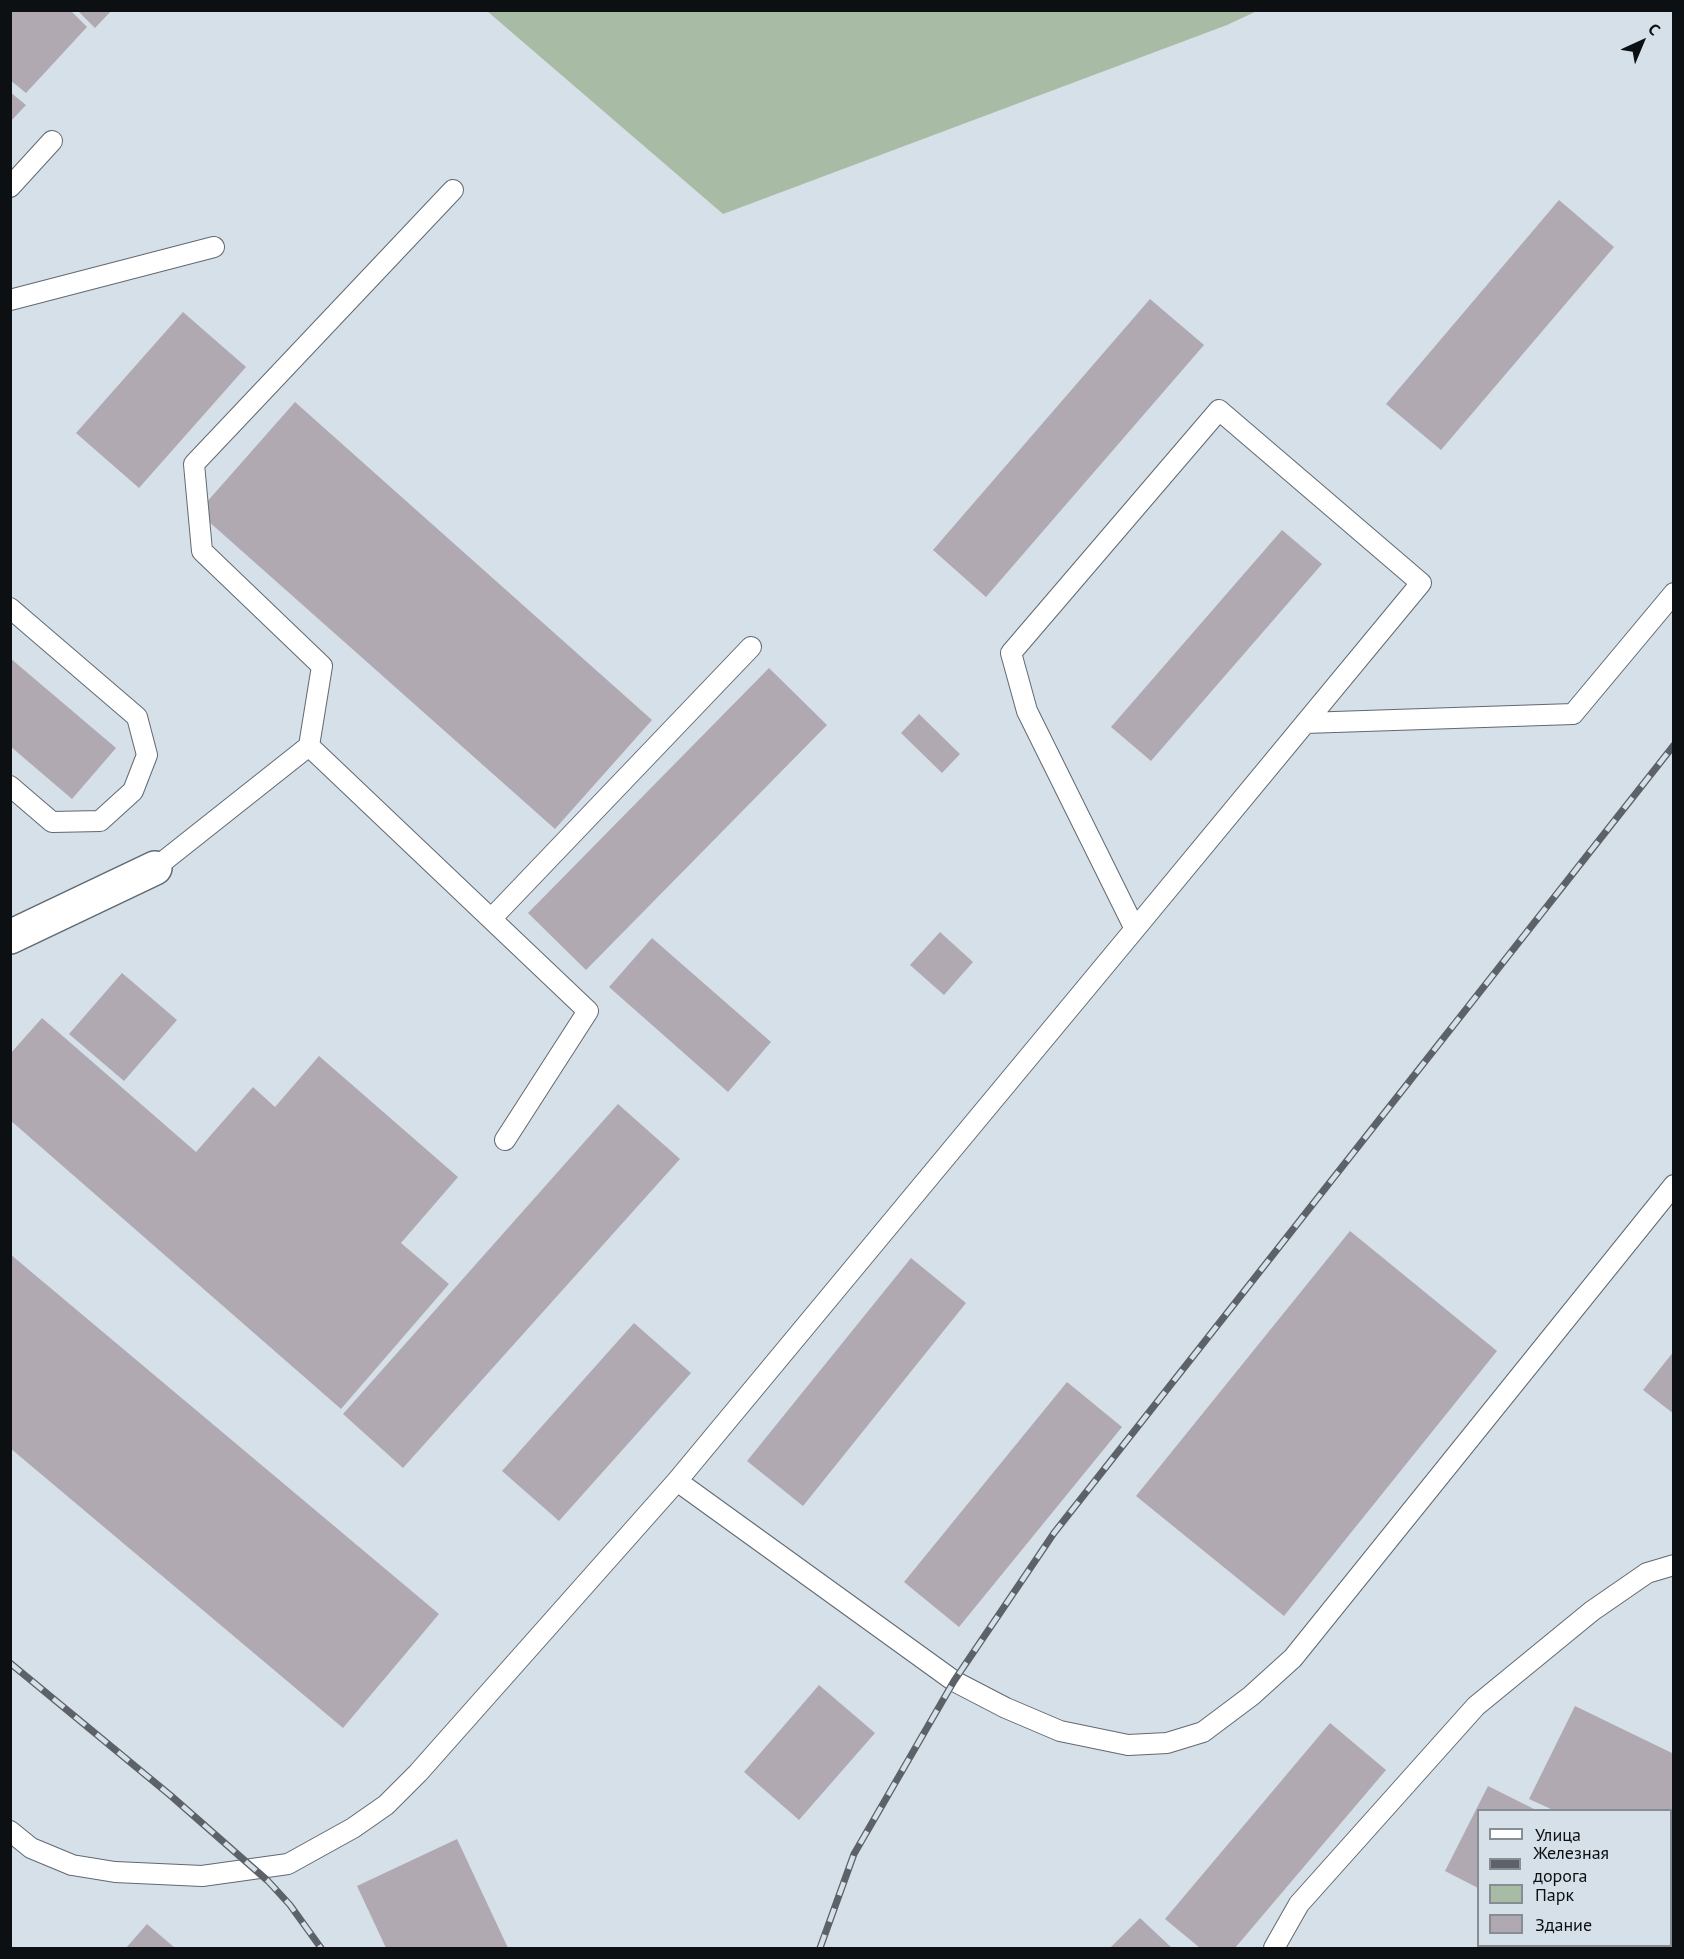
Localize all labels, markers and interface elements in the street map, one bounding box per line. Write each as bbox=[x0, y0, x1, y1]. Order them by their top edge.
north arrow bbox=[1612, 12, 1672, 72]
text: С bbox=[1644, 19, 1665, 39]
legend bbox=[1477, 1809, 1672, 1947]
text: Улица bbox=[1535, 1823, 1581, 1846]
text: Железная дорога bbox=[1533, 1841, 1609, 1887]
text: Парк bbox=[1535, 1883, 1574, 1906]
text: Здание bbox=[1535, 1913, 1592, 1936]

